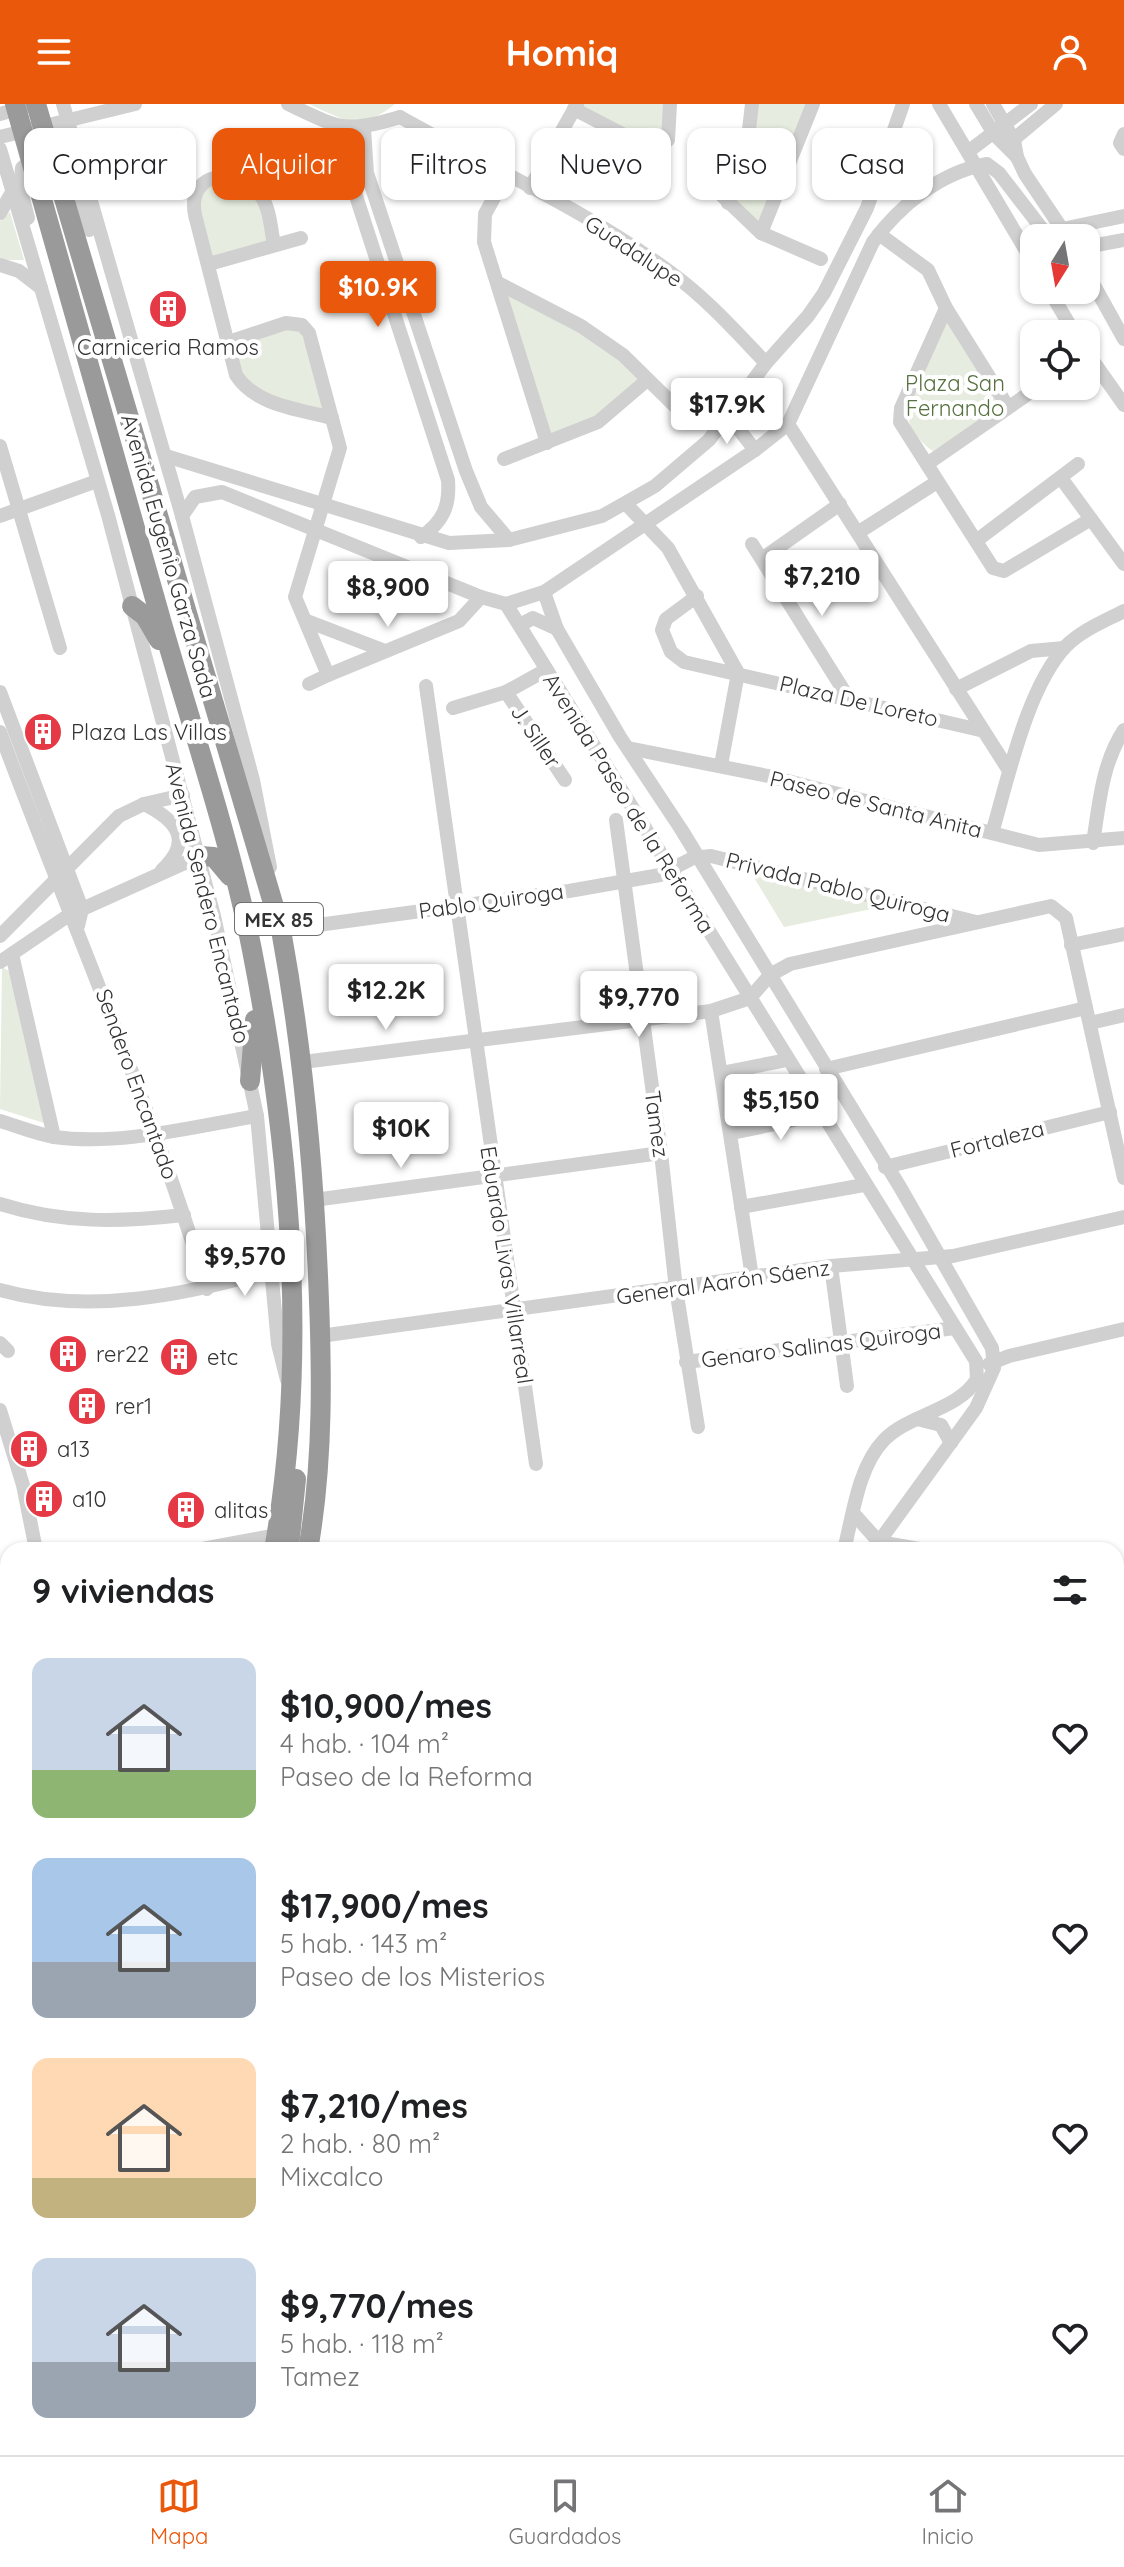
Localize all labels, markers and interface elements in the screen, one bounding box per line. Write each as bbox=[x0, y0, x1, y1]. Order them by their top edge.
icon: menu bbox=[32, 30, 76, 74]
text: Homiq bbox=[506, 30, 618, 75]
icon: person bbox=[1048, 30, 1092, 74]
chip: Comprar bbox=[24, 128, 196, 200]
chip: Alquilar bbox=[212, 128, 365, 200]
chip: Filtros bbox=[381, 128, 515, 200]
chip: Nuevo bbox=[531, 128, 671, 200]
chip: Piso bbox=[687, 128, 796, 200]
chip: Casa bbox=[812, 128, 933, 200]
street label: Guadalupe bbox=[580, 209, 688, 293]
north arrow bbox=[1020, 224, 1100, 304]
map controls bbox=[1020, 224, 1100, 400]
pin: $10.9K bbox=[313, 261, 443, 329]
text: $10.9K bbox=[338, 270, 418, 303]
building icon: Carniceria Ramos bbox=[147, 288, 189, 330]
button: locate bbox=[1020, 320, 1100, 400]
place label: Carniceria Ramos bbox=[77, 333, 259, 361]
park label: Plaza San Fernando bbox=[905, 369, 1005, 422]
pin: $17.9K bbox=[662, 378, 792, 446]
text: $17.9K bbox=[689, 387, 765, 420]
street label: Avenida Eugenio Garza Sada bbox=[115, 411, 223, 701]
pin: $7,210 bbox=[757, 550, 887, 618]
text: $7,210 bbox=[783, 559, 861, 592]
pin: $8,900 bbox=[323, 561, 453, 629]
text: $8,900 bbox=[346, 570, 430, 603]
street label: Avenida Paseo de la Reforma bbox=[537, 668, 721, 938]
street label: Plaza De Loreto bbox=[777, 669, 941, 733]
street label: J. Siller bbox=[505, 699, 568, 773]
building icon: Plaza Las Villas bbox=[22, 711, 64, 753]
place label: Plaza Las Villas bbox=[71, 718, 227, 746]
street label: Avenida Sendero Encantado bbox=[160, 760, 256, 1046]
street label: Paseo de Santa Anita bbox=[767, 764, 985, 844]
street label: Privada Pablo Quiroga bbox=[723, 846, 953, 928]
street label: Pablo Quiroga bbox=[417, 877, 565, 925]
road number: MEX 85 bbox=[235, 903, 323, 935]
pin: $12.2K bbox=[321, 964, 451, 1032]
pin: $9,770 bbox=[574, 971, 704, 1039]
text: $12.2K bbox=[347, 973, 425, 1006]
text: $9,770 bbox=[598, 980, 680, 1013]
street label: Sendero Encantado bbox=[90, 985, 184, 1183]
pin: $5,150 bbox=[716, 1074, 846, 1142]
text: $5,150 bbox=[743, 1083, 819, 1116]
street label: Tamez bbox=[638, 1089, 676, 1159]
pin: $10K bbox=[354, 1102, 448, 1170]
text: $10K bbox=[372, 1111, 430, 1144]
street label: Fortaleza bbox=[947, 1114, 1047, 1164]
street label: Eduardo Livas Villarreal bbox=[474, 1144, 540, 1386]
pin: $9,570 bbox=[180, 1230, 310, 1298]
text: $9,570 bbox=[204, 1239, 286, 1272]
street label: General Aarón Sáenz bbox=[614, 1253, 832, 1311]
street label: Genaro Salinas Quiroga bbox=[699, 1316, 943, 1374]
building icon: rer22 bbox=[47, 1333, 89, 1375]
building icon: etc bbox=[158, 1336, 200, 1378]
place label: rer22 bbox=[96, 1340, 149, 1368]
place label: etc bbox=[207, 1343, 238, 1371]
building icon: rer1 bbox=[66, 1385, 108, 1427]
place label: rer1 bbox=[115, 1392, 152, 1420]
building icon: a13 bbox=[8, 1428, 50, 1470]
place label: a13 bbox=[57, 1435, 90, 1463]
building icon: a10 bbox=[23, 1478, 65, 1520]
place label: a10 bbox=[72, 1485, 107, 1513]
building icon: alitas bbox=[165, 1489, 207, 1531]
place label: alitas bbox=[214, 1496, 268, 1524]
icon: filters bbox=[1048, 1568, 1092, 1612]
text: 9 viviendas bbox=[32, 1569, 215, 1612]
text: $10,900/mes bbox=[280, 1684, 492, 1727]
icon: home bbox=[96, 1690, 192, 1786]
icon: heart bbox=[1048, 1716, 1092, 1760]
text: 4 hab. · 104 m² bbox=[280, 1727, 449, 1760]
text: Paseo de la Reforma bbox=[280, 1760, 533, 1793]
text: $17,900/mes bbox=[280, 1884, 489, 1927]
icon: home bbox=[96, 1890, 192, 1986]
icon: heart bbox=[1048, 1916, 1092, 1960]
text: 5 hab. · 143 m² bbox=[280, 1927, 447, 1960]
text: Paseo de los Misterios bbox=[280, 1960, 545, 1993]
text: $7,210/mes bbox=[280, 2084, 468, 2127]
icon: home bbox=[96, 2090, 192, 2186]
icon: heart bbox=[1048, 2116, 1092, 2160]
text: 2 hab. · 80 m² bbox=[280, 2127, 440, 2160]
text: Mixcalco bbox=[280, 2160, 383, 2193]
text: $9,770/mes bbox=[280, 2284, 474, 2327]
icon: home bbox=[96, 2290, 192, 2386]
icon: heart bbox=[1048, 2316, 1092, 2360]
text: 5 hab. · 118 m² bbox=[280, 2327, 444, 2360]
text: Tamez bbox=[280, 2360, 360, 2393]
tab: Mapa bbox=[150, 2474, 208, 2550]
tab: Guardados bbox=[509, 2474, 621, 2550]
tab: Inicio bbox=[922, 2474, 974, 2550]

